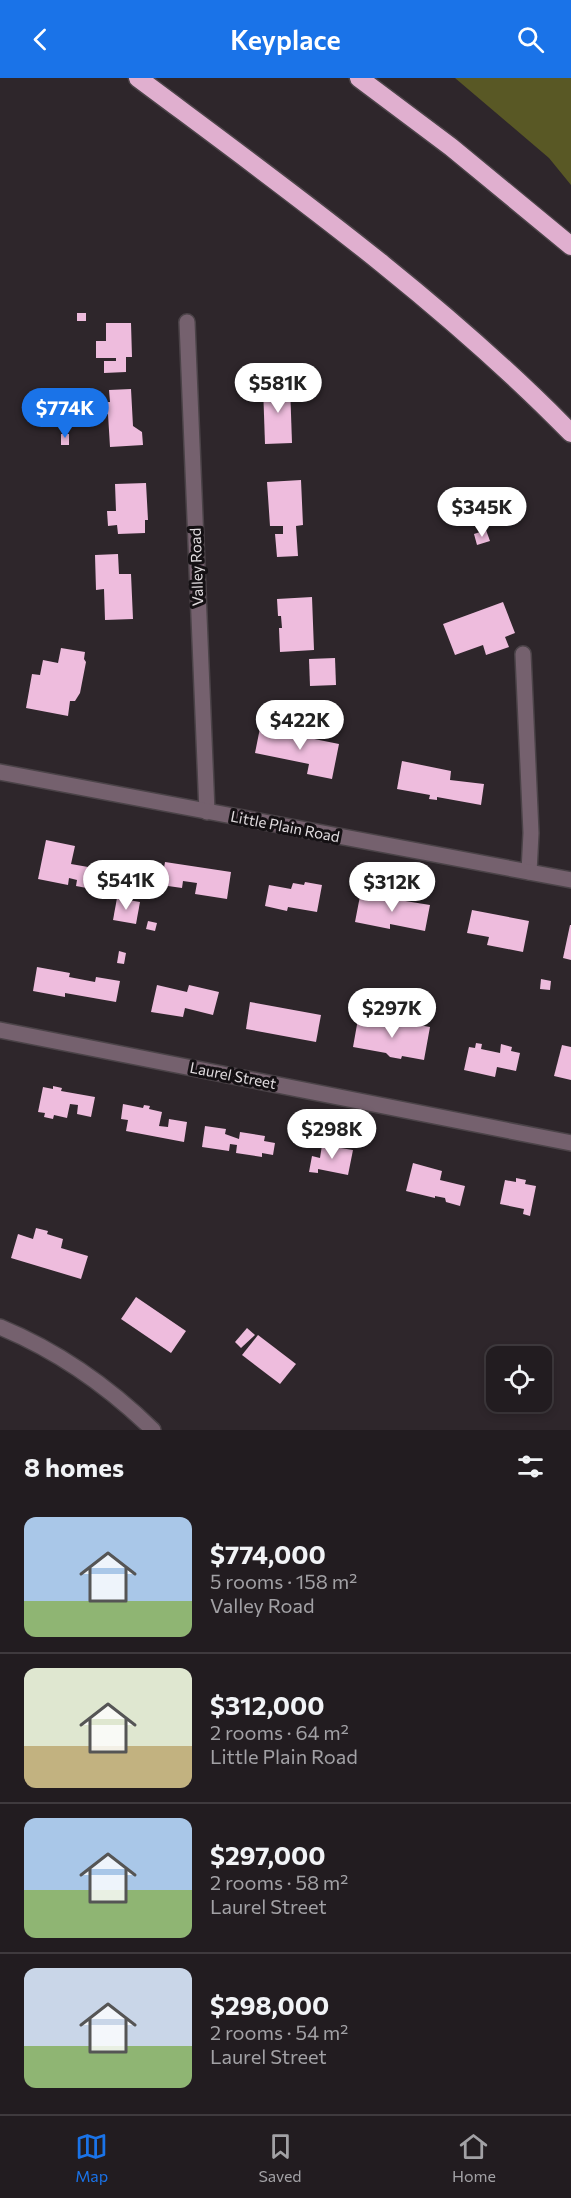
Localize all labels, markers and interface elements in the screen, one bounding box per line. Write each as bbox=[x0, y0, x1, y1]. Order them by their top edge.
icon: back bbox=[24, 23, 57, 56]
text: Keyplace bbox=[230, 23, 341, 56]
icon: search bbox=[514, 23, 547, 56]
pin: $581K bbox=[236, 363, 320, 414]
text: $581K bbox=[249, 370, 307, 394]
pin: $774K bbox=[23, 388, 107, 439]
text: $774K bbox=[36, 395, 94, 419]
pin: $345K bbox=[440, 487, 524, 538]
text: $345K bbox=[451, 494, 513, 518]
street label: Valley Road bbox=[186, 528, 206, 607]
pin: $422K bbox=[258, 700, 342, 751]
text: $422K bbox=[270, 707, 330, 731]
street label: Little Plain Road bbox=[229, 807, 341, 845]
pin: $541K bbox=[84, 860, 168, 911]
pin: $312K bbox=[350, 862, 434, 913]
text: $541K bbox=[97, 867, 155, 891]
text: $312K bbox=[363, 869, 421, 893]
pin: $297K bbox=[350, 988, 434, 1039]
text: $297K bbox=[362, 995, 422, 1019]
street label: Laurel Street bbox=[189, 1058, 278, 1092]
pin: $298K bbox=[290, 1109, 374, 1160]
text: $298K bbox=[301, 1116, 363, 1140]
map controls bbox=[486, 1346, 552, 1412]
button: locate bbox=[486, 1346, 552, 1412]
icon: filters bbox=[514, 1450, 547, 1483]
text: 8 homes bbox=[24, 1451, 124, 1482]
text: $774,000 bbox=[210, 1538, 326, 1569]
icon: home bbox=[72, 1541, 144, 1613]
text: 5 rooms · 158 m² bbox=[210, 1569, 357, 1593]
text: Valley Road bbox=[210, 1593, 314, 1617]
text: $312,000 bbox=[210, 1689, 325, 1720]
icon: home bbox=[72, 1692, 144, 1764]
text: 2 rooms · 64 m² bbox=[210, 1720, 349, 1744]
text: Little Plain Road bbox=[210, 1744, 358, 1768]
text: $297,000 bbox=[210, 1839, 326, 1870]
icon: home bbox=[72, 1842, 144, 1914]
text: 2 rooms · 58 m² bbox=[210, 1870, 348, 1894]
text: Laurel Street bbox=[210, 1894, 327, 1918]
text: $298,000 bbox=[210, 1989, 329, 2020]
icon: home bbox=[72, 1992, 144, 2064]
text: 2 rooms · 54 m² bbox=[210, 2020, 348, 2044]
text: Laurel Street bbox=[210, 2044, 327, 2068]
tab: Map bbox=[75, 2130, 108, 2185]
tab: Saved bbox=[258, 2130, 302, 2185]
tab: Home bbox=[452, 2130, 496, 2185]

